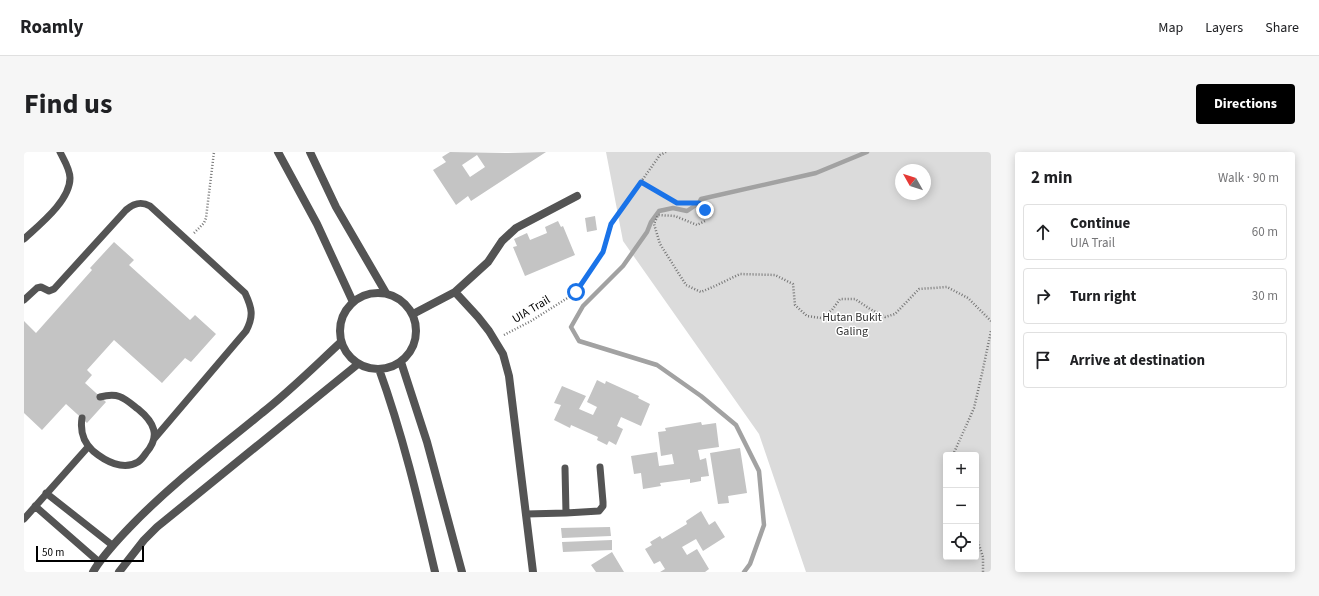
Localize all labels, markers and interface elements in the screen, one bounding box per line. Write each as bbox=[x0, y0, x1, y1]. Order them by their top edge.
text: Roamly bbox=[20, 14, 83, 41]
text: Map bbox=[1158, 18, 1183, 38]
text: Layers bbox=[1205, 18, 1243, 38]
text: Share bbox=[1265, 18, 1299, 38]
text: Find us bbox=[24, 84, 112, 124]
button: Directions bbox=[1196, 84, 1295, 124]
north arrow bbox=[895, 164, 931, 200]
text: 2 min bbox=[1031, 166, 1072, 190]
text: Walk · 90 m bbox=[1218, 169, 1279, 187]
route end bbox=[696, 201, 714, 219]
text: Continue bbox=[1070, 213, 1130, 234]
icon: ahead bbox=[1032, 221, 1054, 243]
text: 60 m bbox=[1252, 223, 1278, 241]
text: UIA Trail bbox=[1070, 234, 1115, 252]
route start bbox=[567, 283, 585, 301]
icon: right bbox=[1032, 285, 1054, 307]
text: Turn right bbox=[1070, 286, 1136, 307]
text: 30 m bbox=[1252, 287, 1278, 305]
street label: UIA Trail bbox=[509, 291, 553, 327]
park label: Hutan Bukit Galing bbox=[822, 309, 882, 340]
icon: arrive bbox=[1032, 349, 1054, 371]
text: Arrive at destination bbox=[1070, 350, 1205, 371]
map controls bbox=[943, 452, 979, 560]
button: + bbox=[943, 452, 979, 488]
button: − bbox=[943, 488, 979, 524]
button: locate bbox=[943, 524, 979, 560]
scale bar bbox=[36, 544, 144, 563]
text: 50 m bbox=[42, 545, 64, 560]

